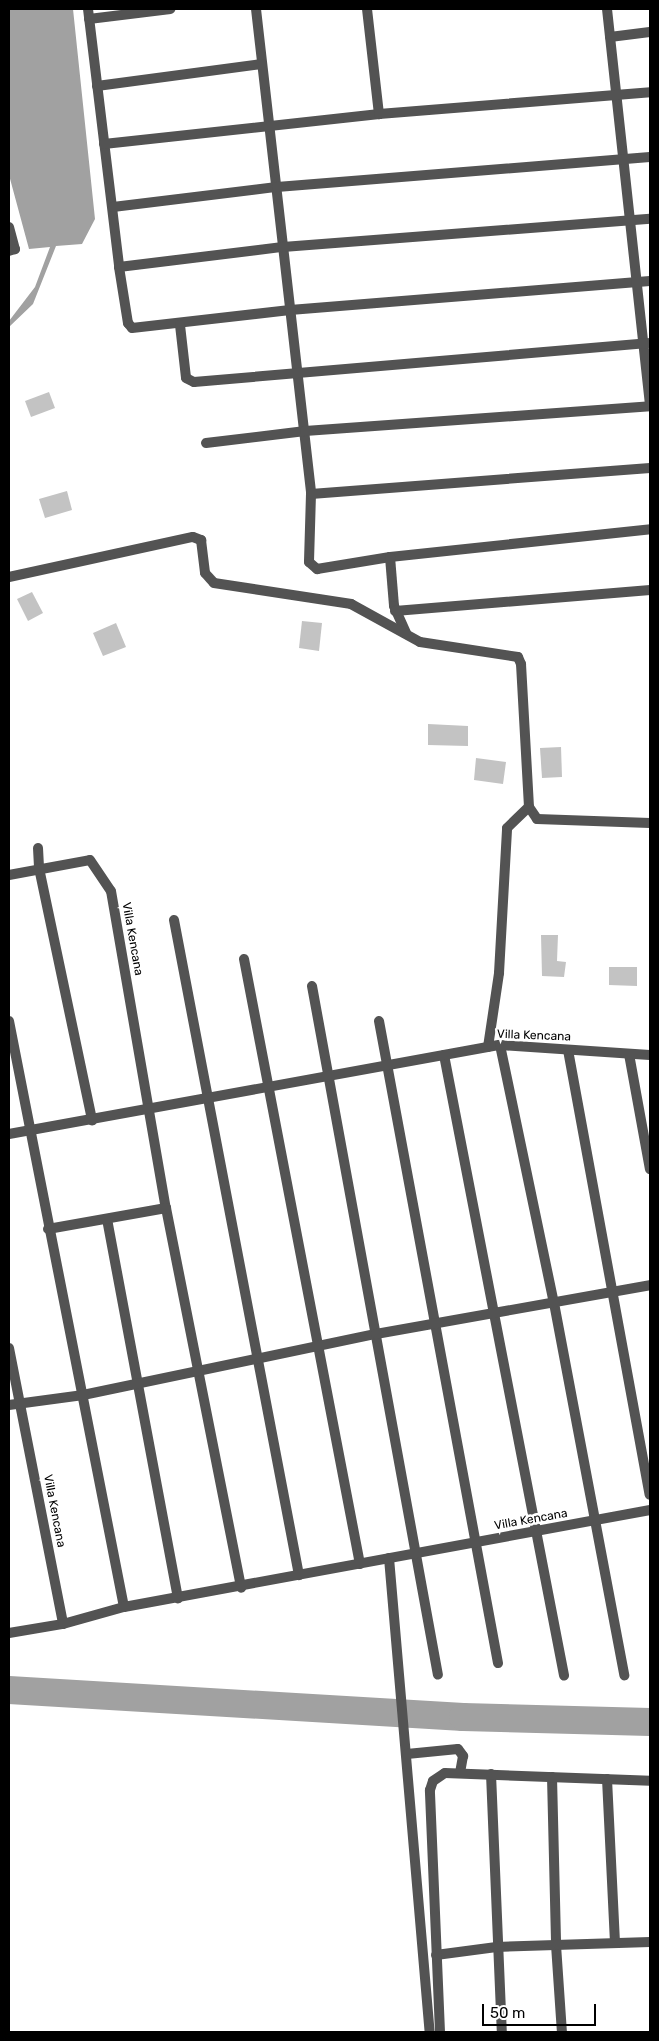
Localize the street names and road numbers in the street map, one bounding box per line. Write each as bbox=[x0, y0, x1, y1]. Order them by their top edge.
street label: Villa Kencana bbox=[118, 901, 146, 977]
street label: Villa Kencana bbox=[497, 1028, 571, 1044]
street label: Villa Kencana bbox=[40, 1473, 68, 1549]
street label: Villa Kencana bbox=[493, 1506, 569, 1534]

